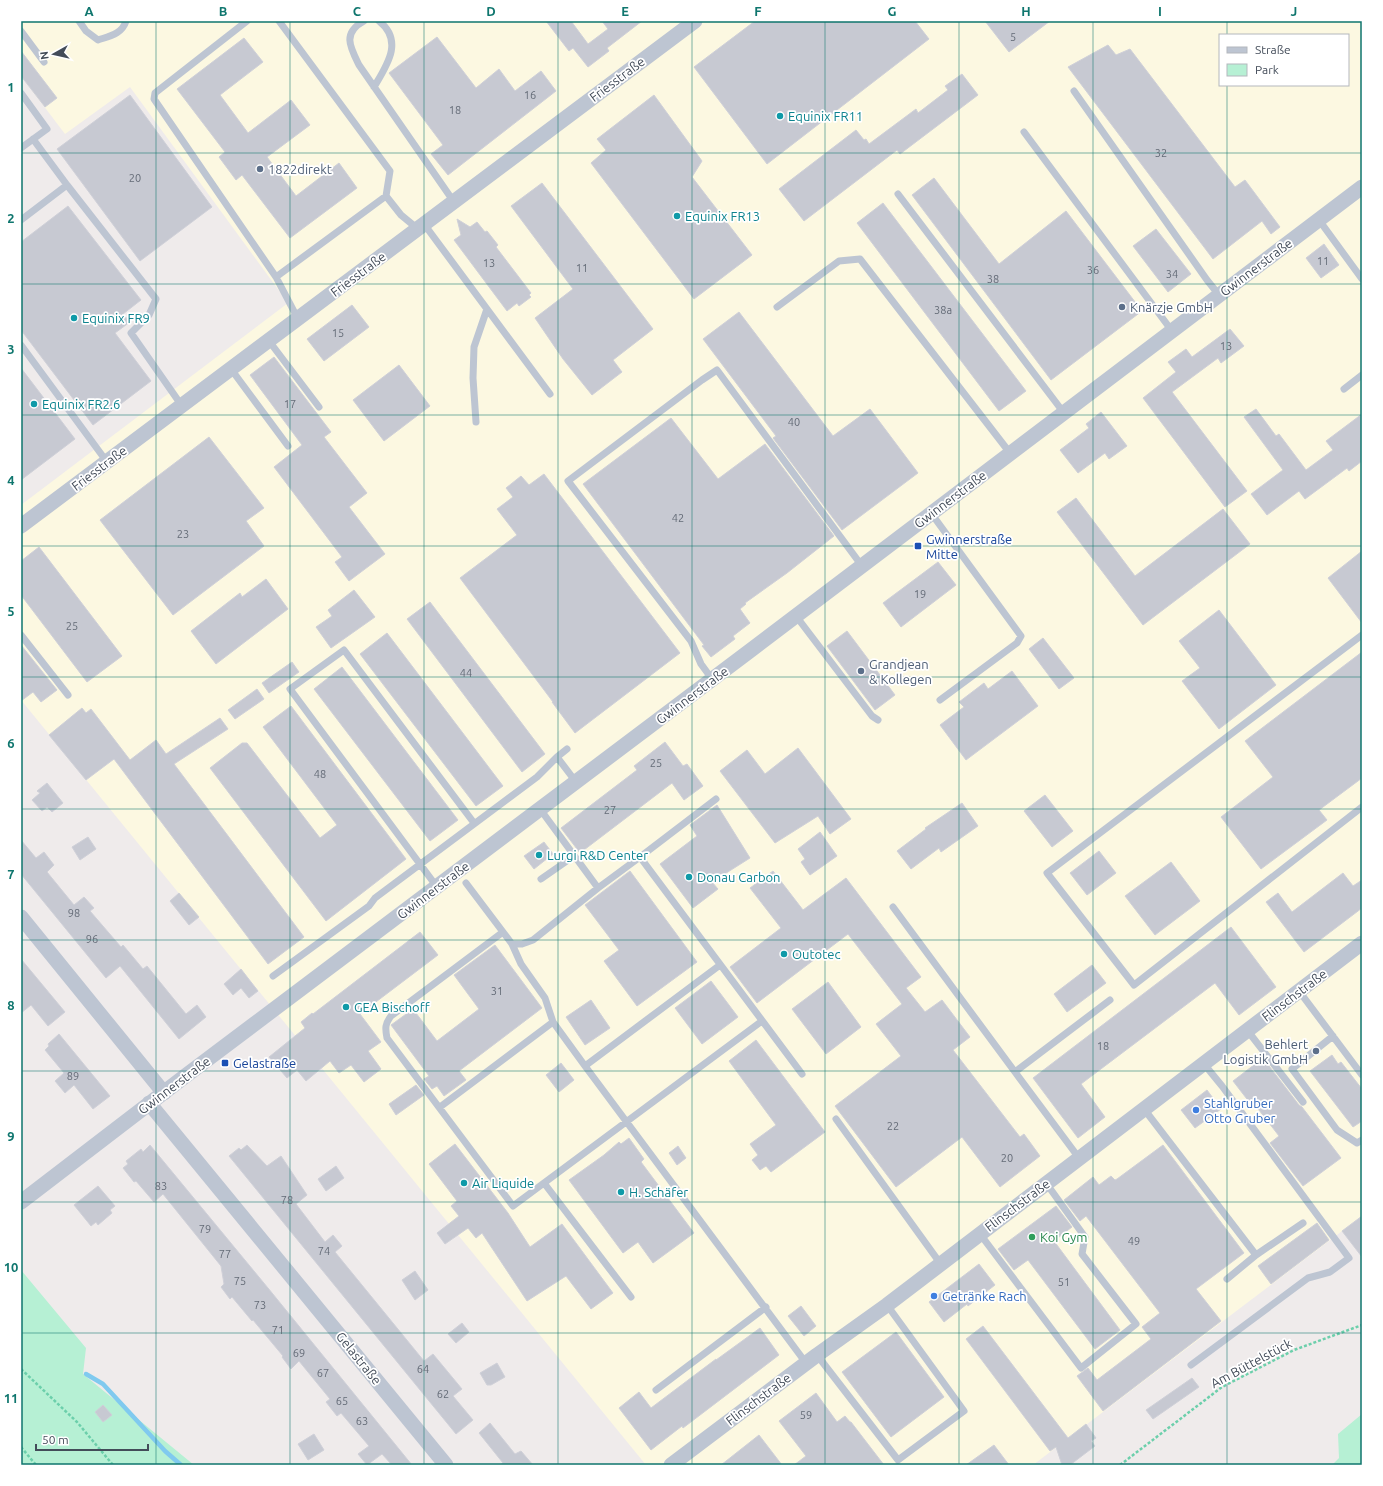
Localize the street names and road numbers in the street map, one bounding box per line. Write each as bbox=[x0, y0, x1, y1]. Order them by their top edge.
street label: Friesstraße bbox=[587, 54, 647, 104]
street label: Gwinnerstraße bbox=[1217, 235, 1295, 299]
street label: Friesstraße bbox=[328, 249, 388, 299]
street label: Friesstraße bbox=[69, 443, 129, 493]
street label: Gwinnerstraße bbox=[911, 467, 989, 531]
street label: Gwinnerstraße bbox=[653, 663, 731, 727]
street label: Gwinnerstraße bbox=[394, 858, 472, 922]
street label: Flinschstraße bbox=[1259, 966, 1329, 1024]
street label: Gwinnerstraße bbox=[135, 1053, 213, 1117]
street label: Flinschstraße bbox=[982, 1176, 1052, 1234]
street label: Gelastraße bbox=[334, 1329, 384, 1387]
street label: Am Büttelstück bbox=[1208, 1336, 1294, 1390]
street label: Flinschstraße bbox=[723, 1370, 793, 1428]

